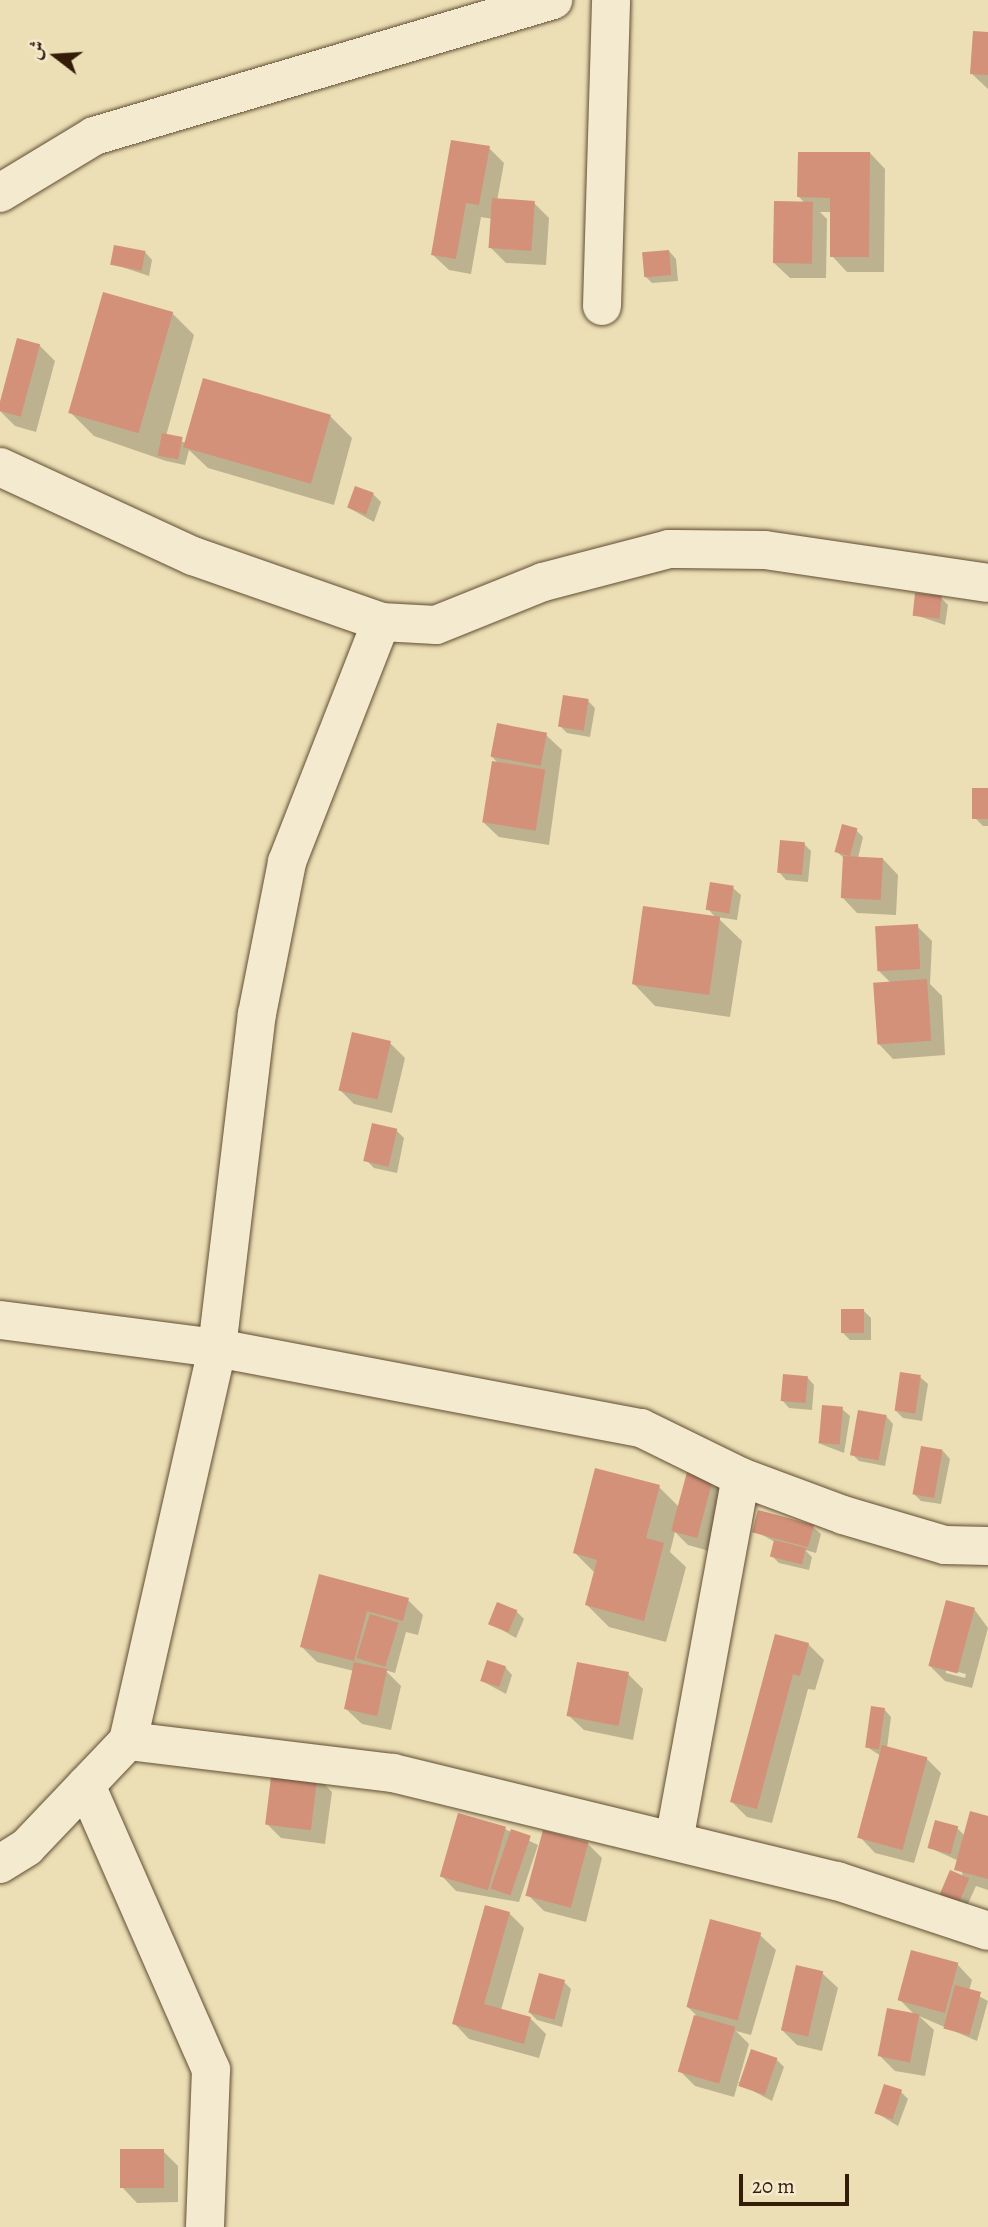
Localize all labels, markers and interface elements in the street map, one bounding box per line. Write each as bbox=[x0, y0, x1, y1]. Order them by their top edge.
north arrow bbox=[21, 21, 91, 91]
text: ش bbox=[21, 37, 51, 63]
scale bar bbox=[743, 2160, 853, 2204]
text: 20 m bbox=[752, 2172, 795, 2200]

